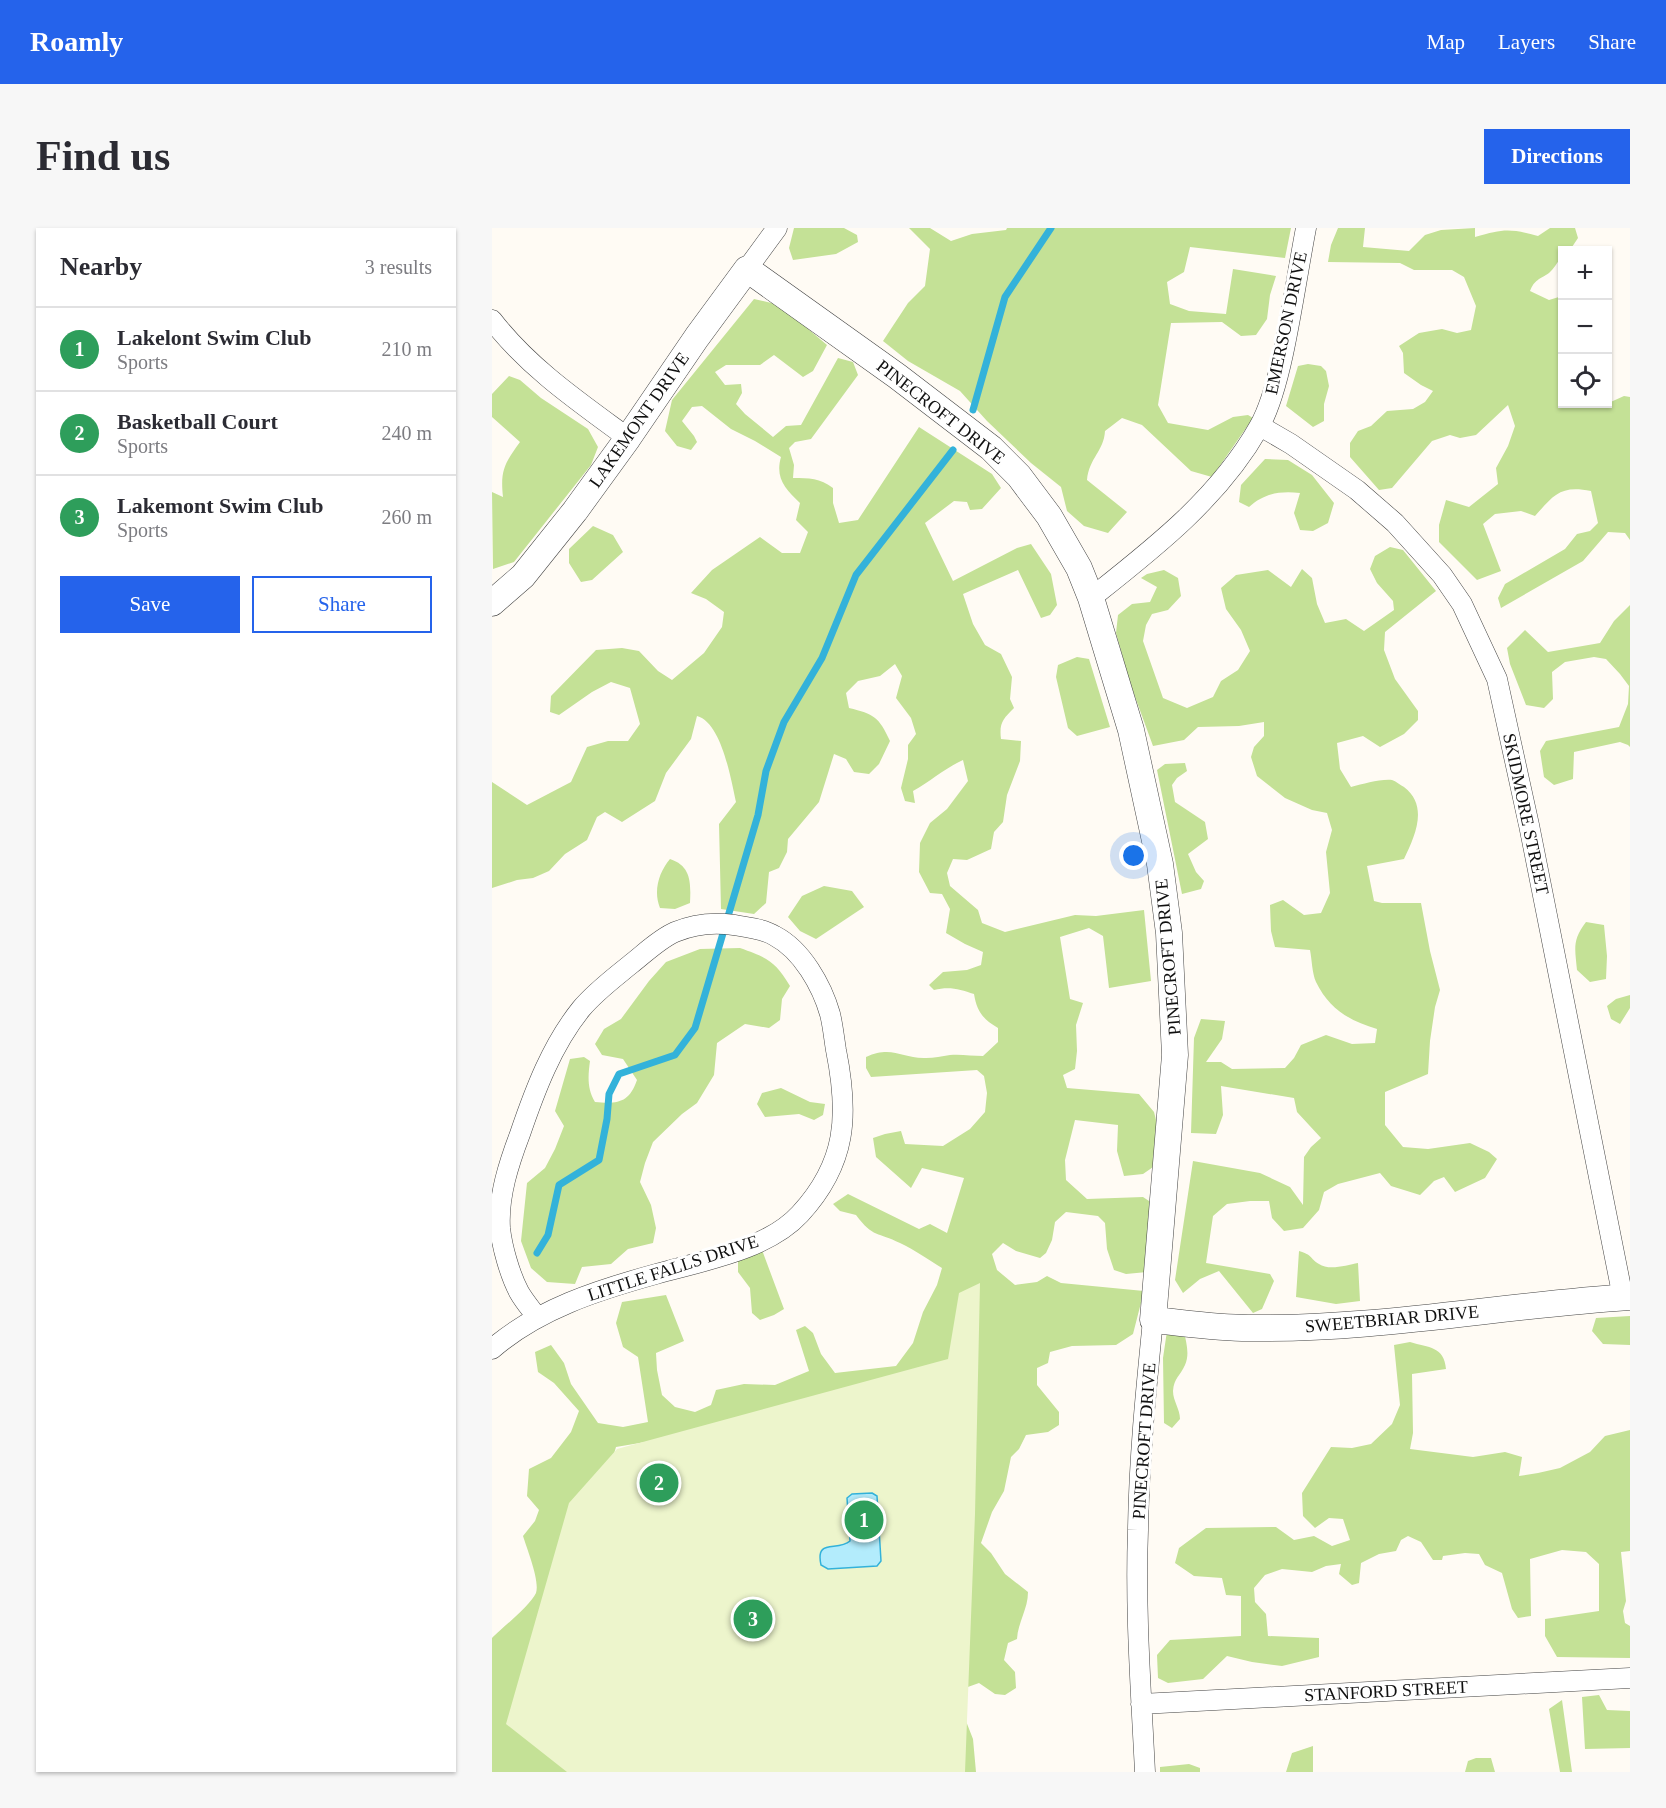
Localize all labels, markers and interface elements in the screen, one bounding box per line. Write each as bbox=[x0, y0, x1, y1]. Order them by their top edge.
text: Roamly bbox=[30, 26, 123, 57]
text: Map bbox=[1427, 30, 1465, 54]
text: Layers bbox=[1498, 30, 1555, 54]
text: Share bbox=[1588, 30, 1636, 54]
button: Directions bbox=[1484, 129, 1630, 184]
text: Find us bbox=[36, 133, 170, 179]
map controls bbox=[1558, 246, 1612, 408]
button: + bbox=[1558, 246, 1612, 300]
street label: EMERSON DRIVE bbox=[1261, 250, 1311, 396]
text: Nearby bbox=[60, 252, 142, 281]
text: 3 results bbox=[365, 256, 432, 278]
button: − bbox=[1558, 300, 1612, 354]
text: Lakelont Swim Club bbox=[117, 325, 311, 350]
text: 1 bbox=[75, 338, 85, 360]
text: 210 m bbox=[381, 338, 432, 360]
street label: LAKEMONT DRIVE bbox=[585, 349, 693, 491]
text: Sports bbox=[117, 351, 168, 373]
button: locate bbox=[1558, 354, 1612, 408]
street label: PINECROFT DRIVE bbox=[873, 356, 1009, 468]
text: Basketball Court bbox=[117, 409, 278, 434]
text: 2 bbox=[75, 422, 85, 444]
text: 240 m bbox=[381, 422, 432, 444]
text: Sports bbox=[117, 435, 168, 457]
text: Lakemont Swim Club bbox=[117, 493, 324, 518]
text: 3 bbox=[75, 506, 85, 528]
text: 260 m bbox=[381, 506, 432, 528]
text: Sports bbox=[117, 519, 168, 541]
button: Save bbox=[60, 576, 240, 633]
button: Share bbox=[252, 576, 432, 633]
street label: SKIDMORE STREET bbox=[1499, 731, 1553, 897]
your location bbox=[1119, 841, 1148, 870]
street label: PINECROFT DRIVE bbox=[1151, 878, 1185, 1036]
street label: LITTLE FALLS DRIVE bbox=[585, 1231, 761, 1305]
street label: SWEETBRIAR DRIVE bbox=[1304, 1301, 1480, 1337]
street label: PINECROFT DRIVE bbox=[1129, 1362, 1159, 1520]
pin: 2 bbox=[640, 1460, 678, 1506]
pin: 1 bbox=[844, 1498, 884, 1542]
pin: 3 bbox=[734, 1596, 772, 1642]
street label: STANFORD STREET bbox=[1304, 1677, 1468, 1705]

